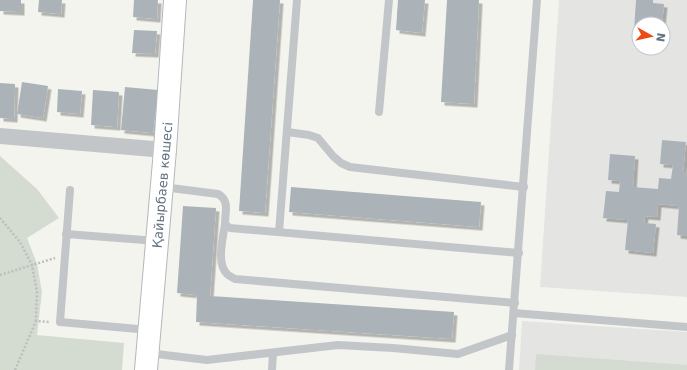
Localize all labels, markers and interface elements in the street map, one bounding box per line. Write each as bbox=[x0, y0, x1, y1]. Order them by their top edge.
north arrow bbox=[631, 16, 671, 56]
text: N bbox=[653, 32, 667, 43]
street label: Қайырбаев көшесі bbox=[150, 121, 175, 249]

